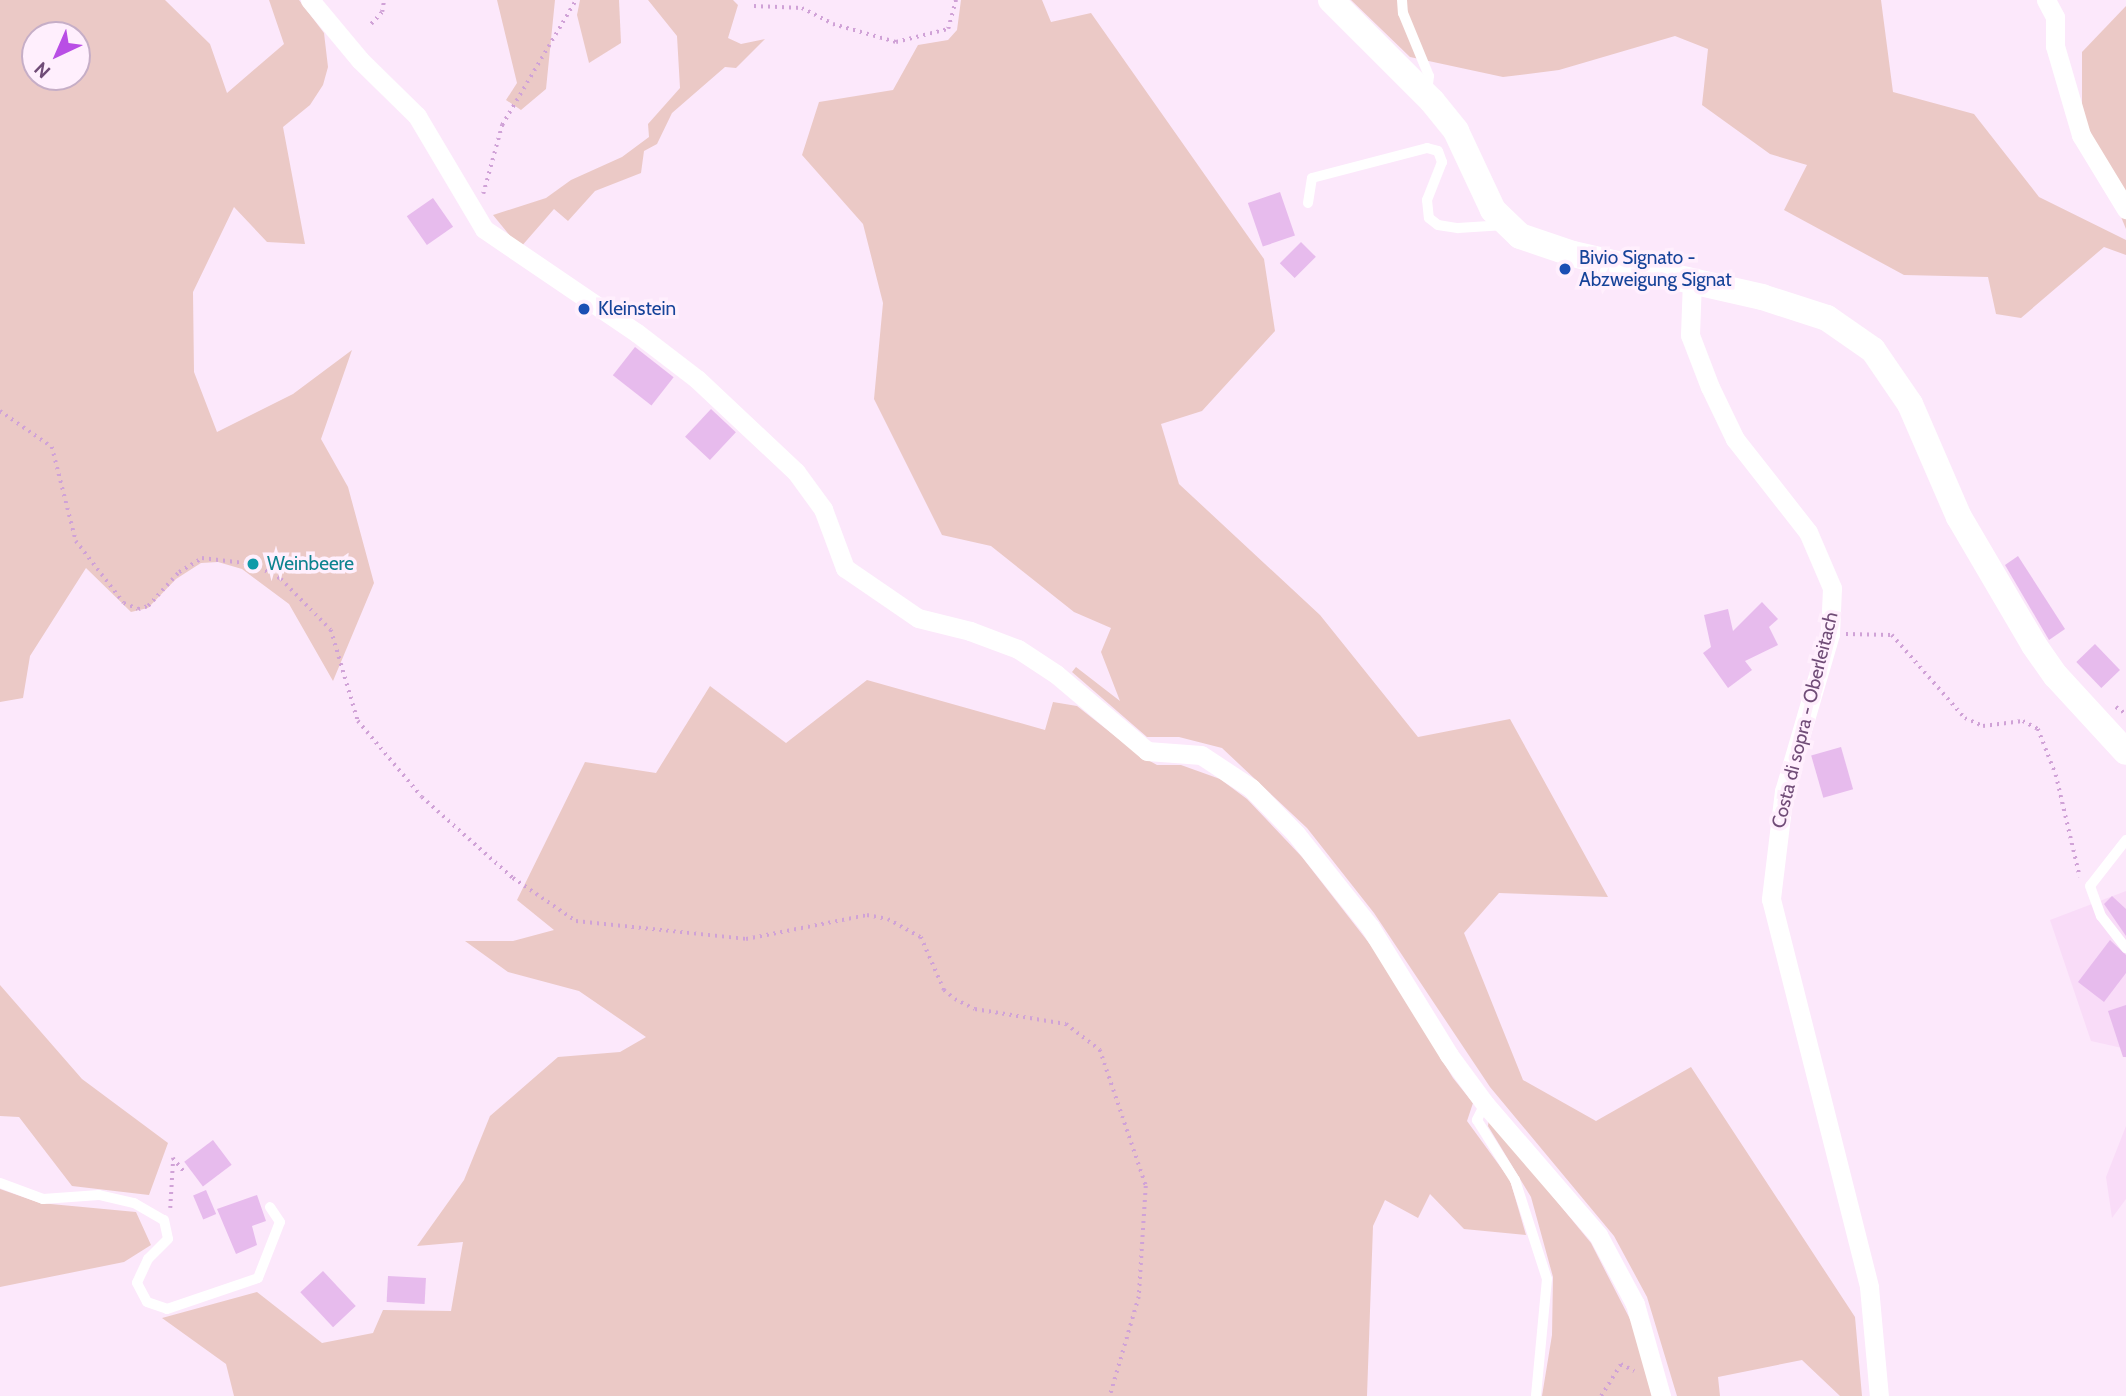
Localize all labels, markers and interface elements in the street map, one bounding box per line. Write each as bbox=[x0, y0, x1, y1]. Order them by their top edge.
north arrow bbox=[21, 21, 91, 91]
text: N bbox=[30, 57, 55, 83]
place label: Bivio Signato - Abzweigung Signat bbox=[1579, 247, 1732, 291]
marker: Bivio Signato - Abzweigung Signat bbox=[1557, 261, 1573, 277]
place label: Kleinstein bbox=[598, 298, 676, 320]
marker: Kleinstein bbox=[576, 301, 592, 317]
place label: Weinbeere bbox=[267, 553, 354, 575]
marker: Weinbeere bbox=[245, 556, 261, 572]
street label: Costa di sopra - Oberleitach bbox=[1767, 609, 1843, 831]

